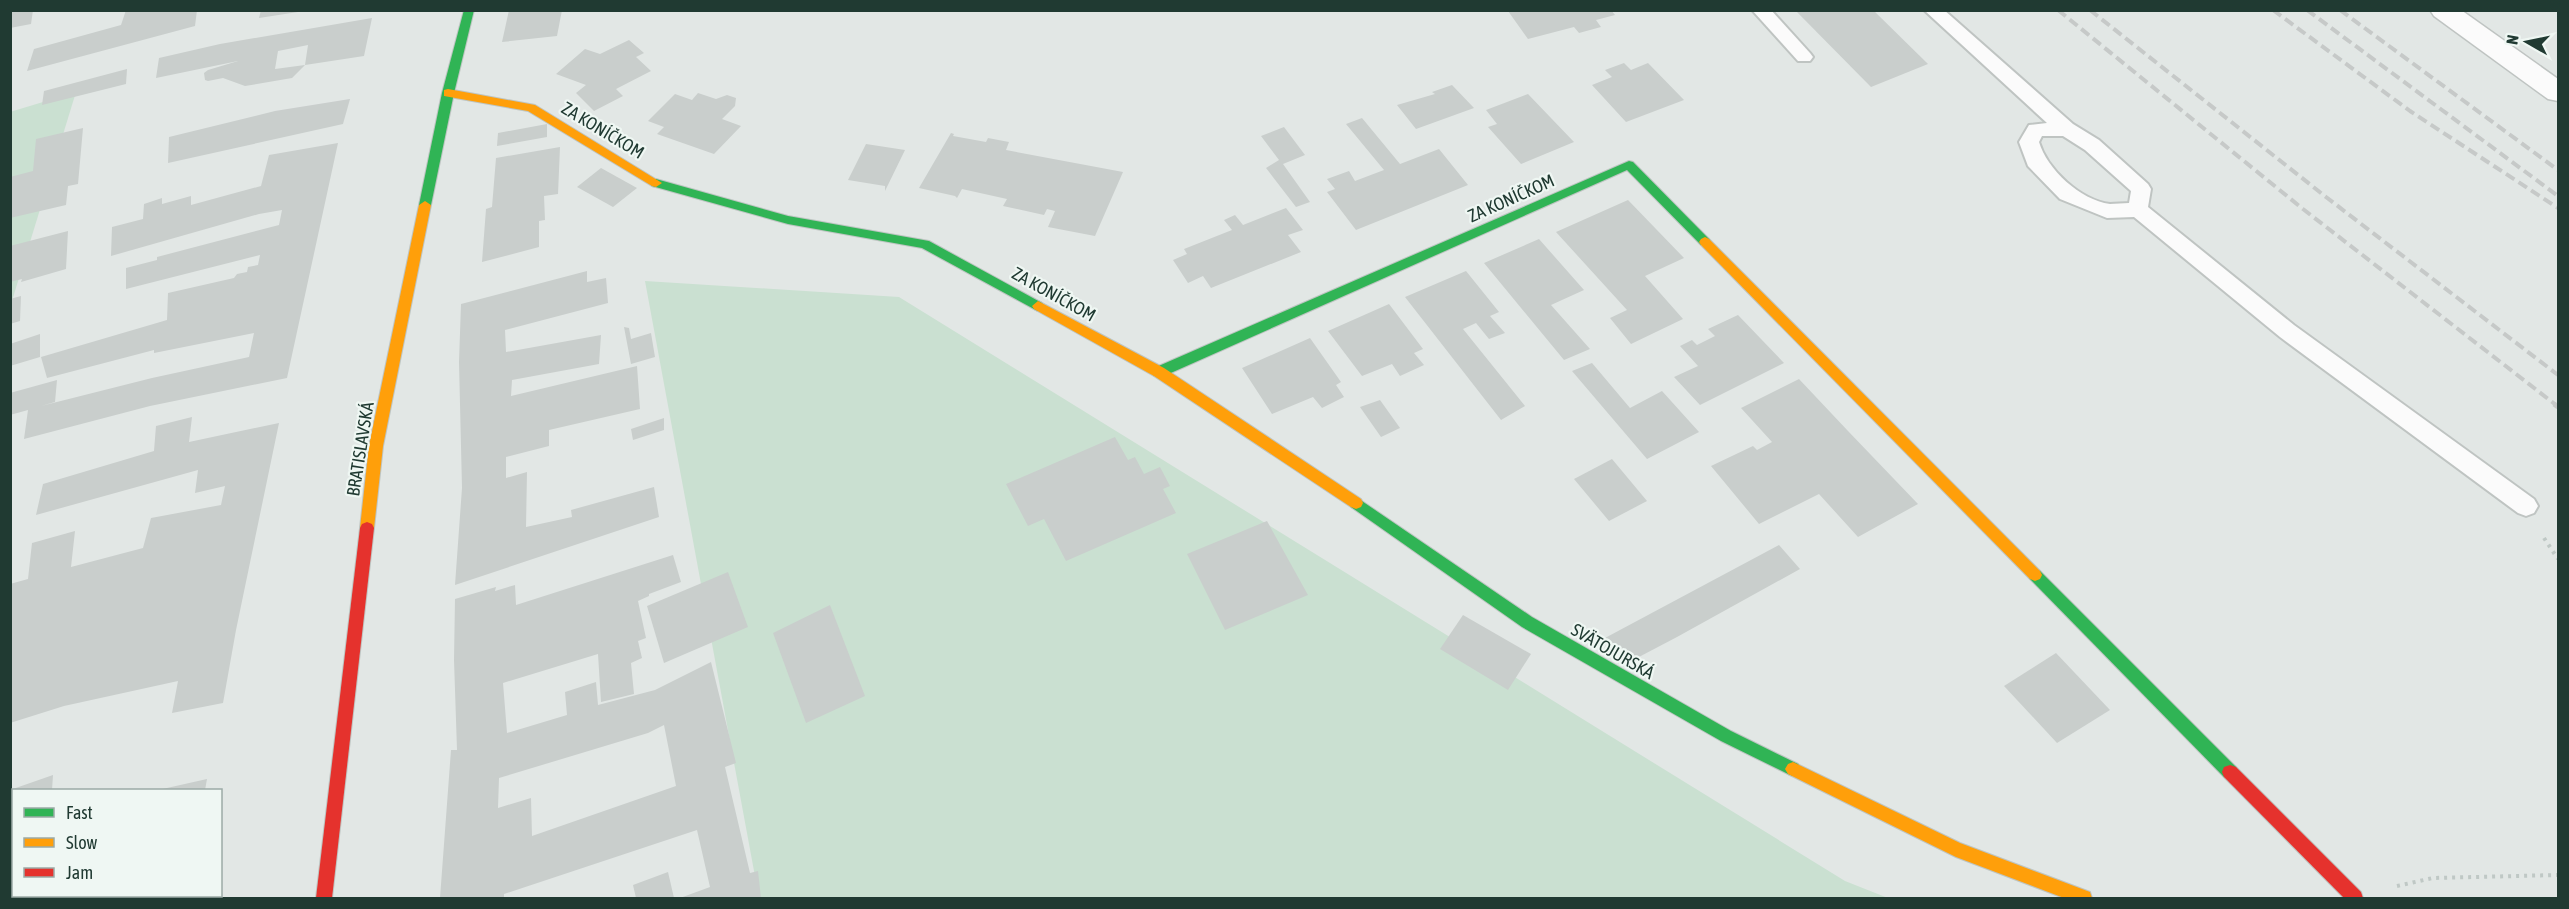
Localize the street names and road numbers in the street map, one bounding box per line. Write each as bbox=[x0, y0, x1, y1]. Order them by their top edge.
street label: ZA KONÍČKOM bbox=[558, 97, 648, 163]
street label: ZA KONÍČKOM bbox=[1465, 170, 1557, 226]
street label: ZA KONÍČKOM bbox=[1009, 262, 1099, 326]
street label: BRATISLAVSKÁ bbox=[342, 400, 378, 498]
street label: SVÄTOJURSKÁ bbox=[1568, 619, 1658, 683]

